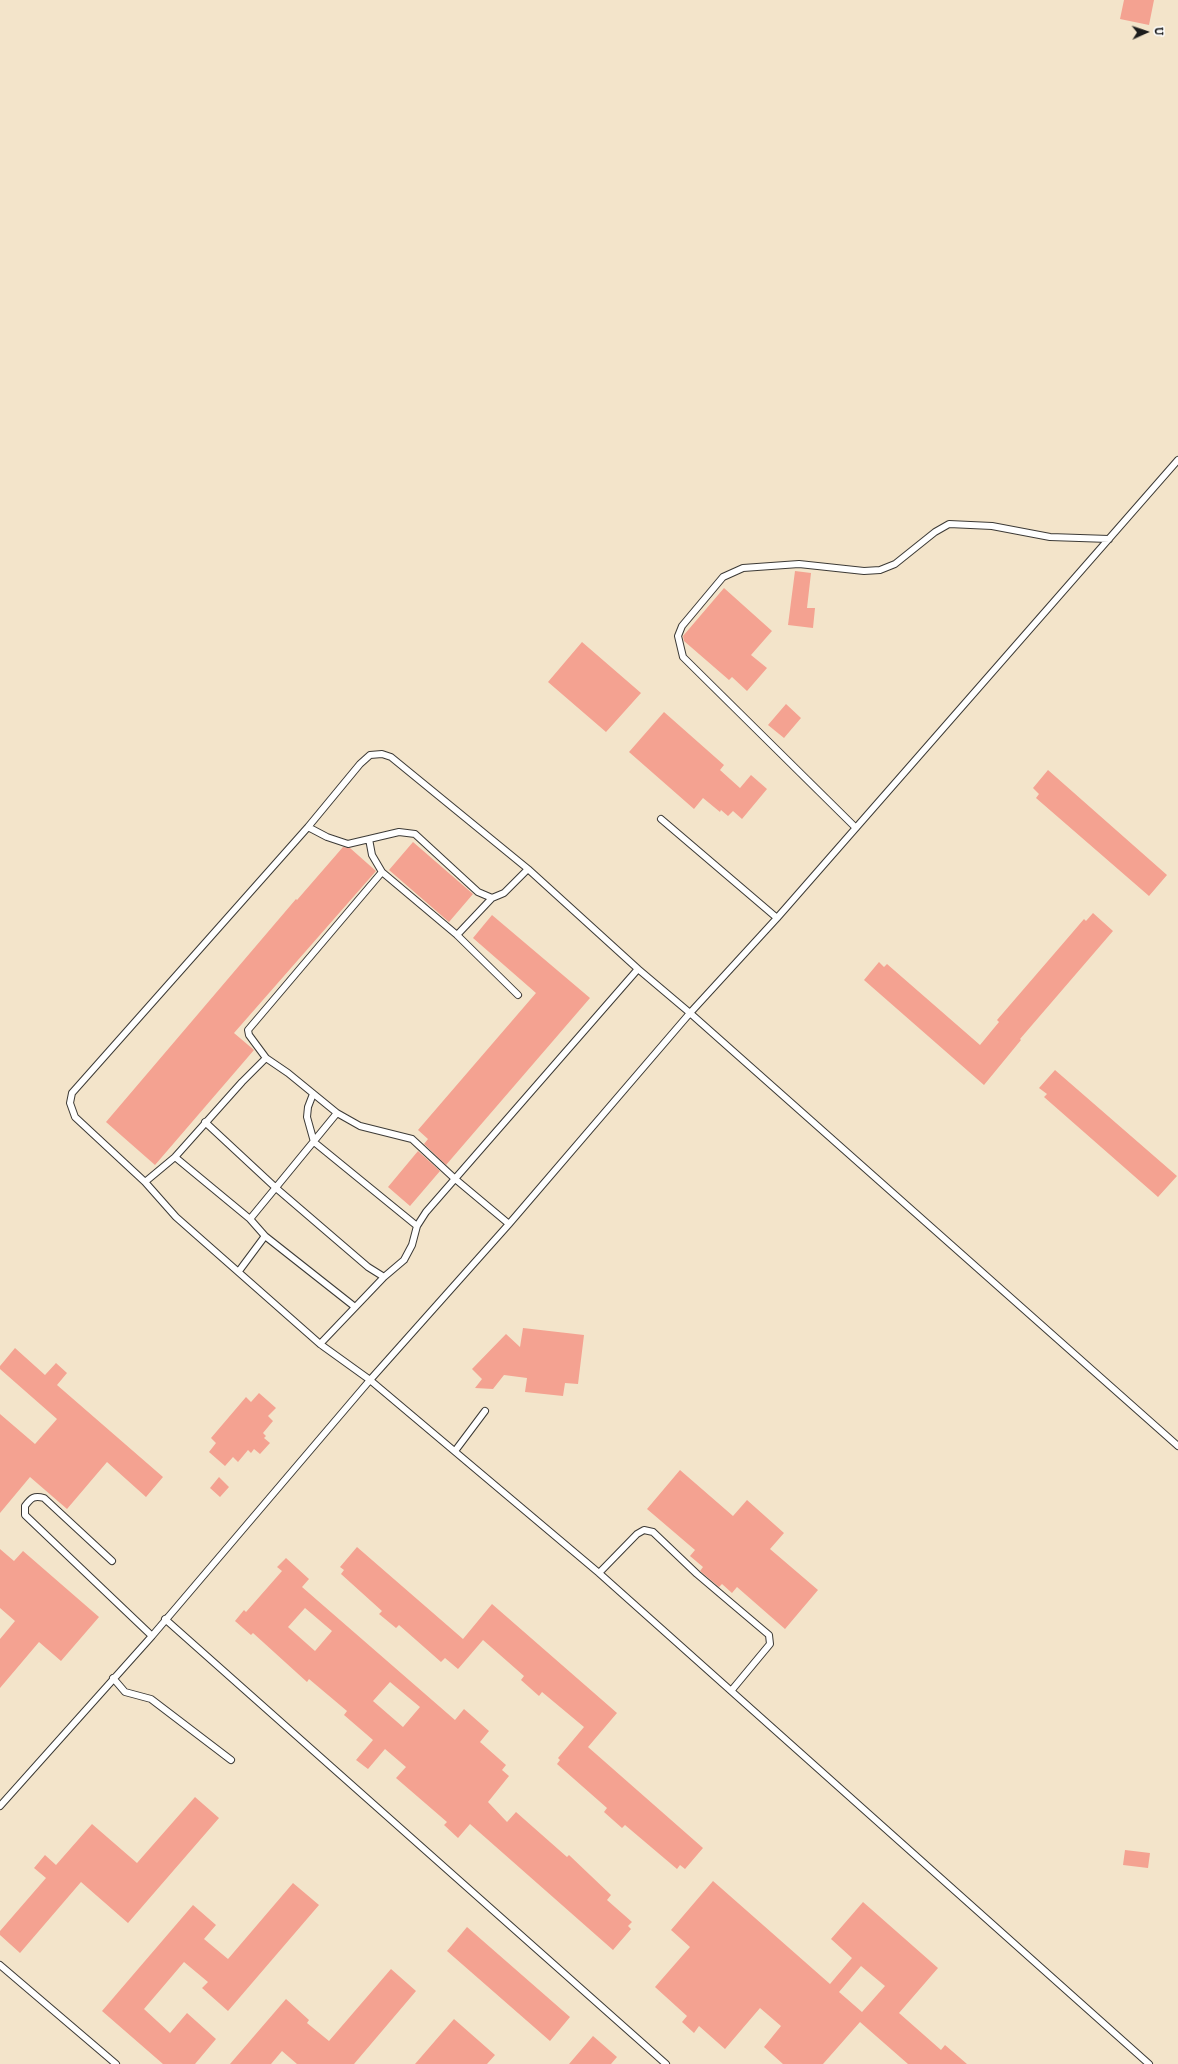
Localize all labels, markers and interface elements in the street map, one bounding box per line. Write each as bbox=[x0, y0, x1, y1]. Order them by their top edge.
north arrow bbox=[1126, 12, 1166, 52]
text: U bbox=[1151, 27, 1165, 36]

